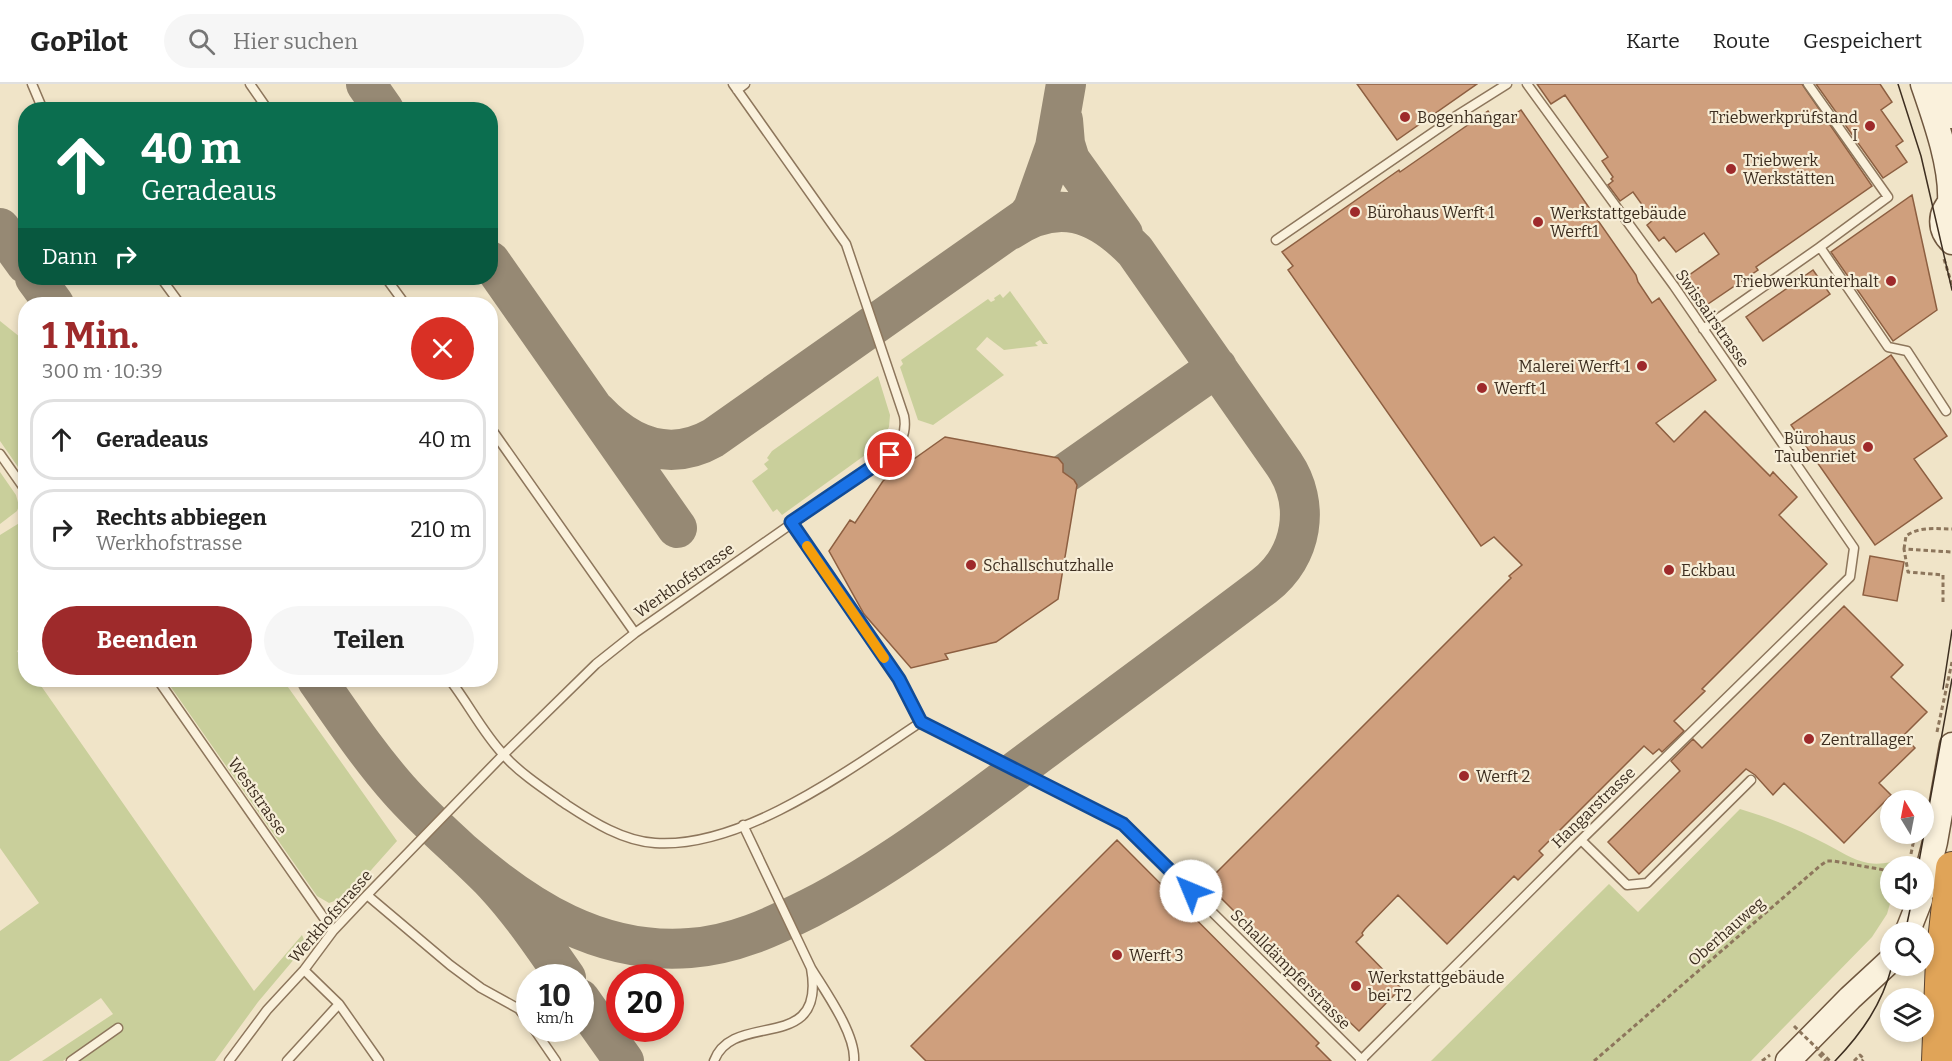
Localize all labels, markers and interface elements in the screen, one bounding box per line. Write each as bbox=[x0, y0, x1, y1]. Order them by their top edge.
search box bbox=[164, 14, 584, 68]
text: GoPilot bbox=[30, 25, 128, 58]
icon: search bbox=[185, 25, 218, 58]
text: Hier suchen bbox=[233, 28, 358, 55]
text: Karte bbox=[1626, 28, 1680, 54]
text: Route bbox=[1713, 28, 1770, 54]
text: Gespeichert bbox=[1803, 28, 1922, 54]
place label: Bogenhangar bbox=[1417, 108, 1517, 127]
place label: Triebwerkprüfstand I bbox=[1709, 108, 1859, 145]
marker: Bogenhangar bbox=[1398, 110, 1412, 124]
marker: Triebwerkprüfstand I bbox=[1863, 119, 1877, 133]
text: 40 m bbox=[141, 124, 241, 174]
icon: ahead bbox=[42, 126, 120, 204]
place label: Triebwerk Werkstätten bbox=[1743, 151, 1835, 188]
marker: Triebwerk Werkstätten bbox=[1724, 162, 1738, 176]
text: Geradeaus bbox=[141, 175, 277, 207]
place label: Bürohaus Werft 1 bbox=[1367, 203, 1495, 222]
place label: Werkstattgebäude Werft1 bbox=[1550, 204, 1686, 241]
marker: Bürohaus Werft 1 bbox=[1348, 205, 1362, 219]
marker: Werkstattgebäude Werft1 bbox=[1531, 215, 1545, 229]
icon: right bbox=[109, 240, 142, 273]
text: Dann bbox=[42, 243, 97, 270]
street label: Swissairstrasse bbox=[1672, 266, 1753, 371]
place label: Triebwerkunterhalt bbox=[1734, 272, 1879, 291]
marker: Triebwerkunterhalt bbox=[1884, 274, 1898, 288]
text: 1 Min. bbox=[42, 314, 139, 358]
button: close bbox=[411, 317, 474, 380]
place label: Malerei Werft 1 bbox=[1518, 357, 1630, 376]
text: 300 m · 10:39 bbox=[42, 359, 163, 383]
marker: Malerei Werft 1 bbox=[1635, 359, 1649, 373]
place label: Werft 1 bbox=[1494, 379, 1547, 398]
marker: Werft 1 bbox=[1475, 381, 1489, 395]
icon: ahead bbox=[45, 423, 78, 456]
text: Geradeaus bbox=[96, 426, 208, 453]
text: 40 m bbox=[419, 426, 471, 453]
pin bbox=[864, 429, 915, 480]
place label: Bürohaus Taubenriet bbox=[1775, 429, 1856, 466]
icon: arrive bbox=[873, 438, 906, 471]
marker: Bürohaus Taubenriet bbox=[1861, 440, 1875, 454]
text: Rechts abbiegen bbox=[96, 504, 267, 531]
icon: right bbox=[45, 513, 78, 546]
text: 210 m bbox=[411, 516, 471, 543]
text: Werkhofstrasse bbox=[96, 531, 242, 555]
street label: Werkhofstrasse bbox=[631, 539, 738, 622]
place label: Schallschutzhalle bbox=[983, 556, 1114, 575]
marker: Schallschutzhalle bbox=[964, 558, 978, 572]
place label: Eckbau bbox=[1681, 561, 1735, 580]
marker: Eckbau bbox=[1662, 563, 1676, 577]
button: Beenden bbox=[42, 606, 252, 675]
button: Teilen bbox=[264, 606, 474, 675]
place label: Zentrallager bbox=[1821, 730, 1913, 749]
marker: Zentrallager bbox=[1802, 732, 1816, 746]
street label: Weststrasse bbox=[224, 754, 291, 839]
street label: Hangarstrasse bbox=[1548, 763, 1639, 852]
place label: Werft 2 bbox=[1476, 767, 1530, 786]
marker: Werft 2 bbox=[1457, 769, 1471, 783]
north arrow bbox=[1880, 790, 1934, 844]
map controls bbox=[1880, 790, 1934, 1042]
button: sound bbox=[1880, 856, 1934, 910]
position arrow bbox=[1159, 859, 1223, 923]
street label: Werkhofstrasse bbox=[285, 866, 376, 967]
street label: Oberhauweg bbox=[1684, 893, 1769, 970]
street label: Schalldämpferstrasse bbox=[1227, 905, 1355, 1033]
button: search bbox=[1880, 922, 1934, 976]
place label: Werft 3 bbox=[1129, 946, 1184, 965]
marker: Werft 3 bbox=[1110, 948, 1124, 962]
speed limit sign: 20 bbox=[606, 964, 684, 1042]
place label: Werkstattgebäude bei T2 bbox=[1368, 968, 1504, 1005]
text: 10 bbox=[539, 978, 571, 1014]
marker: Werkstattgebäude bei T2 bbox=[1349, 979, 1363, 993]
button: layers bbox=[1880, 988, 1934, 1042]
text: km/h bbox=[536, 1009, 574, 1027]

